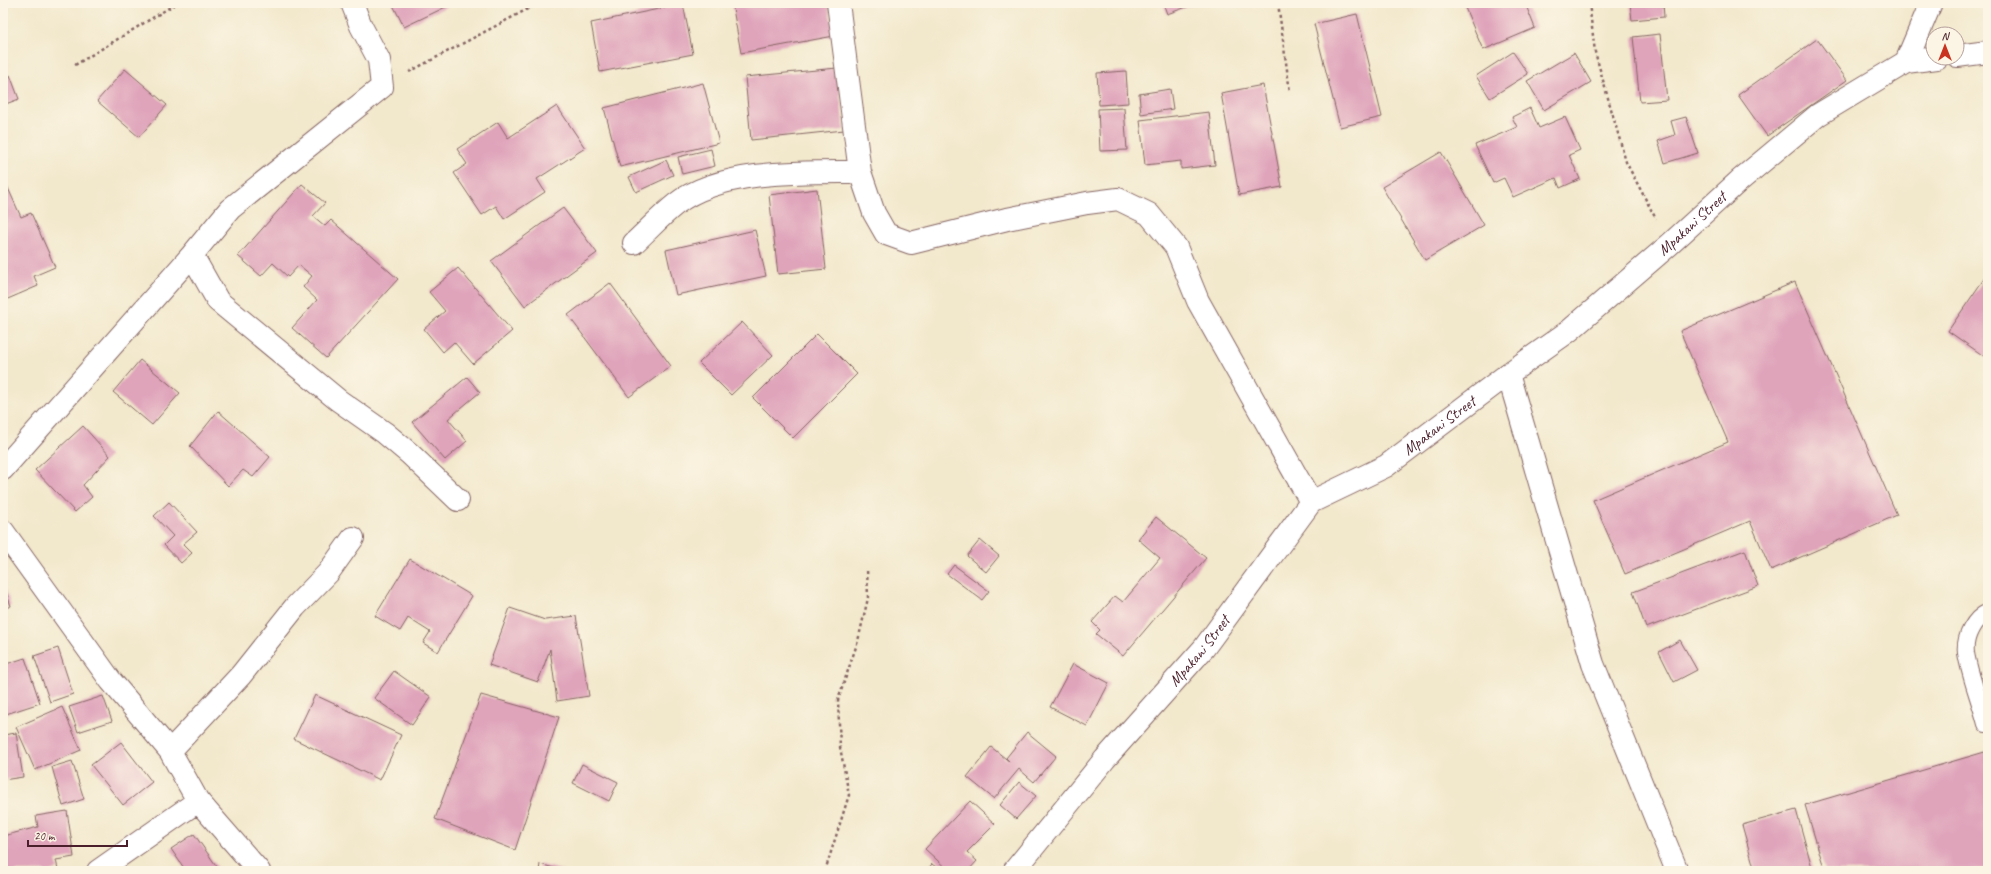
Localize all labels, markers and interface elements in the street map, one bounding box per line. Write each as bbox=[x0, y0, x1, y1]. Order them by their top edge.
north arrow bbox=[1925, 26, 1965, 66]
text: N bbox=[1942, 29, 1951, 43]
street label: Mpakani Street bbox=[1654, 186, 1733, 260]
street label: Mpakani Street bbox=[1399, 390, 1482, 460]
street label: Mpakani Street bbox=[1165, 609, 1236, 690]
scale bar bbox=[28, 822, 127, 848]
text: 20 m bbox=[34, 828, 56, 844]

